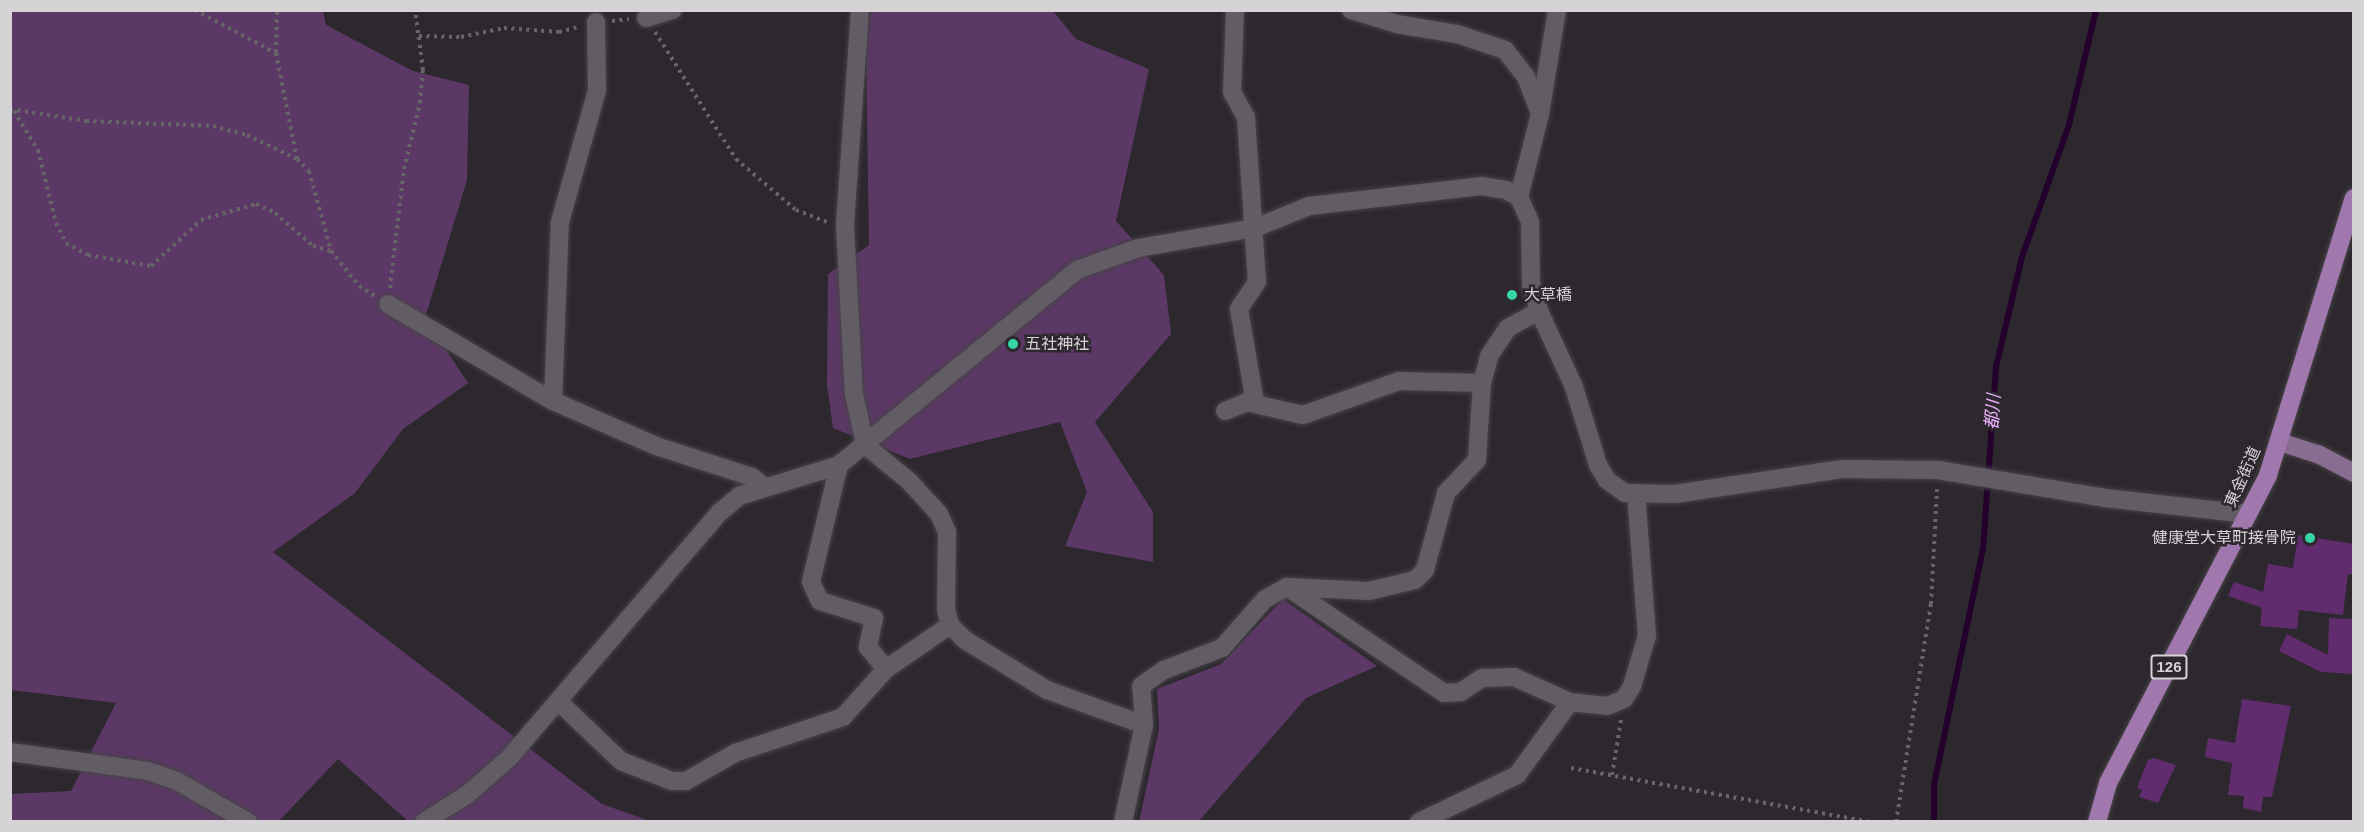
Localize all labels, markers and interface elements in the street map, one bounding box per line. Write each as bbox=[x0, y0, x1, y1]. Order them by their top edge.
place label: 大草橋 bbox=[1524, 285, 1572, 305]
marker: 大草橋 bbox=[1505, 288, 1519, 302]
place label: 五社神社 bbox=[1025, 334, 1089, 354]
marker: 五社神社 bbox=[1006, 337, 1020, 351]
water label: 都川 bbox=[1981, 393, 2005, 431]
street label: 東金街道 bbox=[2221, 444, 2265, 510]
place label: 健康堂大草町接骨院 bbox=[2152, 528, 2296, 548]
marker: 健康堂大草町接骨院 bbox=[2301, 529, 2319, 547]
road number: 126 bbox=[2150, 655, 2188, 679]

